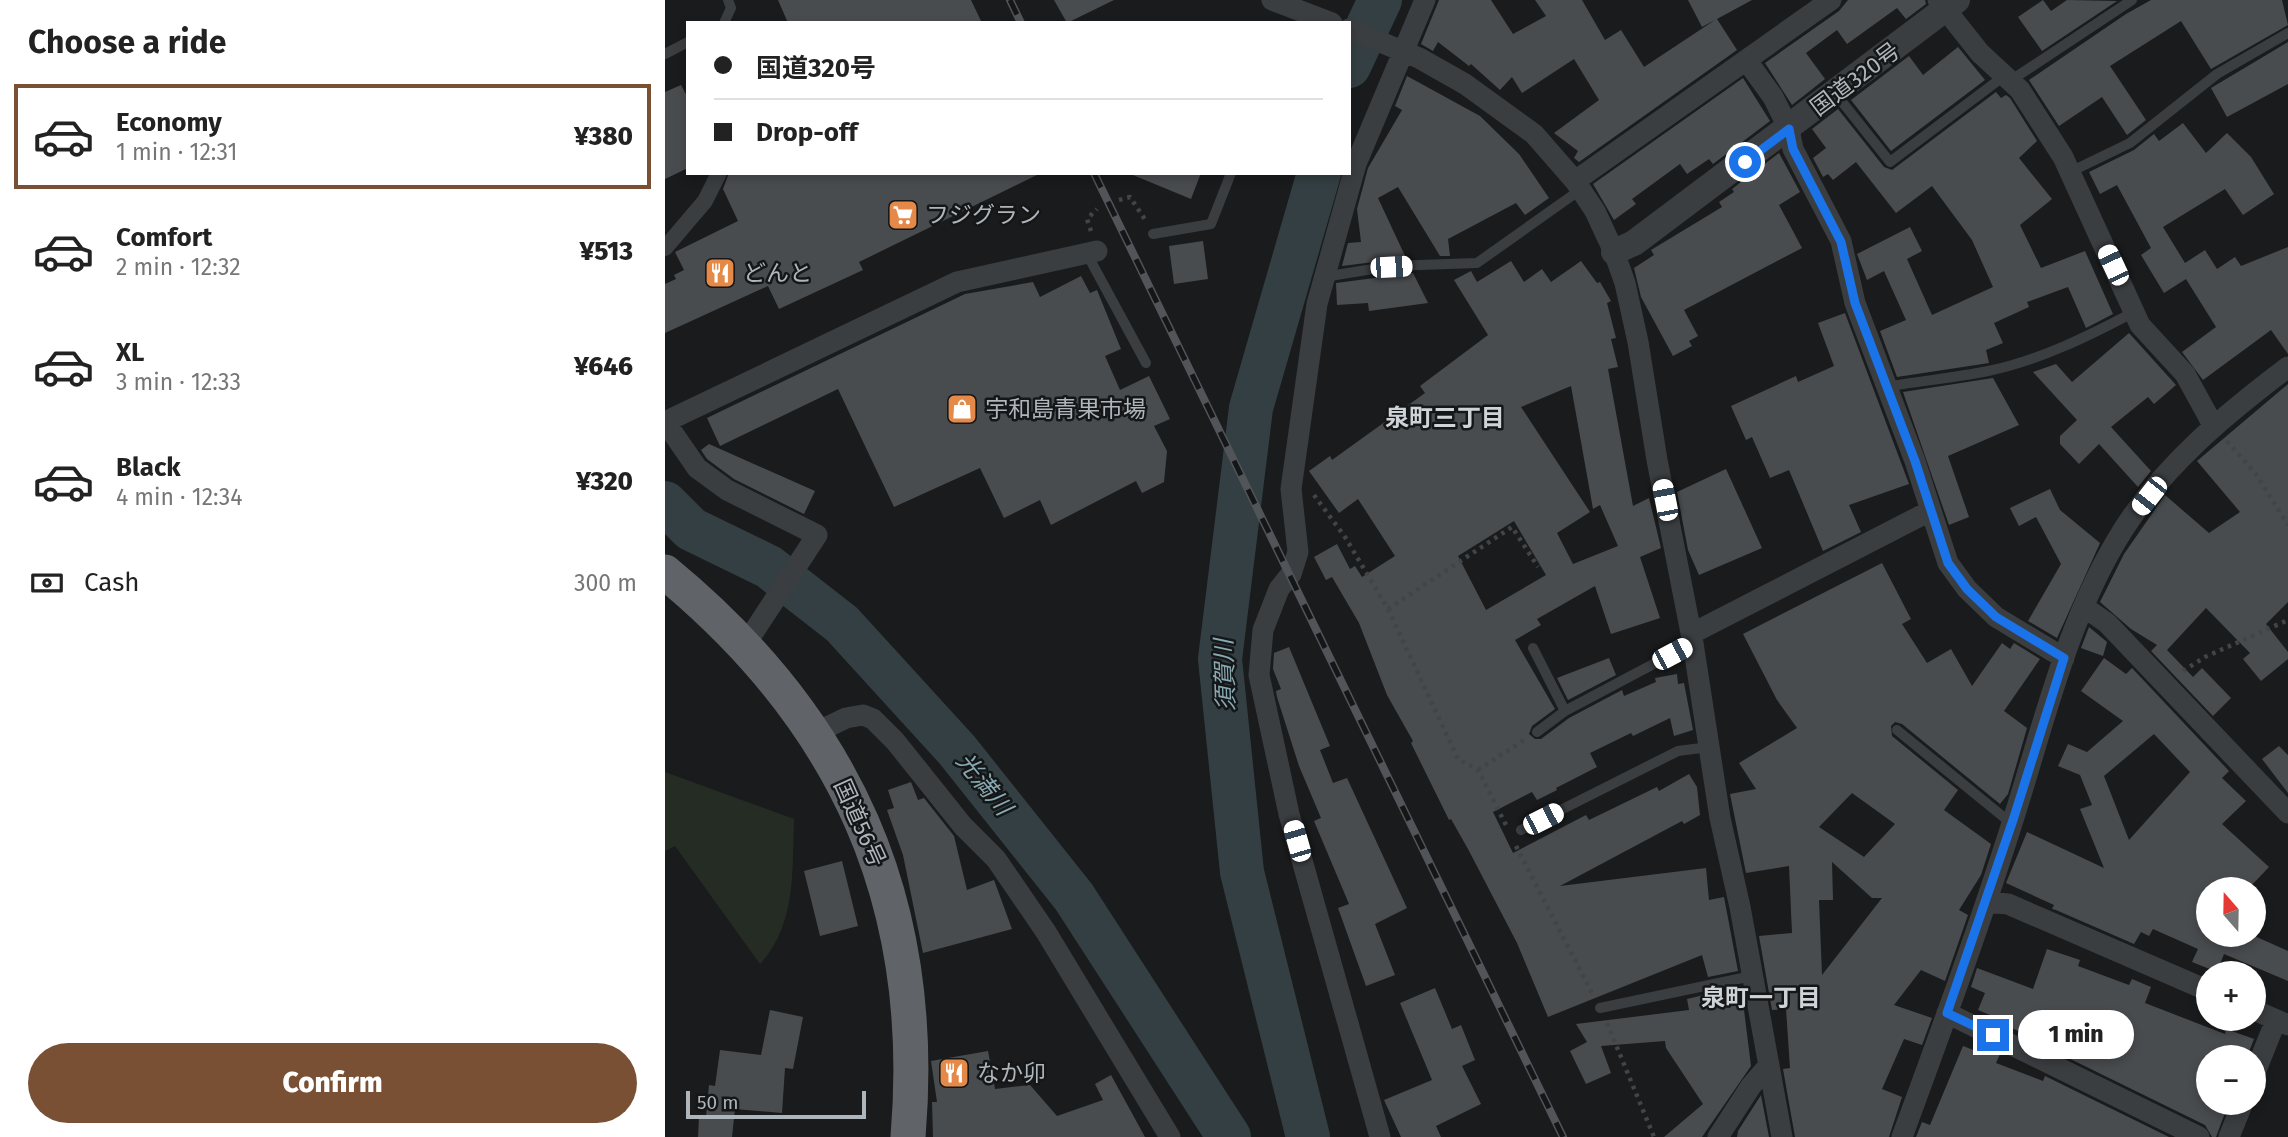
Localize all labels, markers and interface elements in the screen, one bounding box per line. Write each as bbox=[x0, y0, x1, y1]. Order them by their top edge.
text: Choose a ride bbox=[28, 23, 226, 61]
street label: 国道320号 bbox=[1805, 36, 1905, 122]
text: 国道320号 bbox=[756, 53, 876, 84]
icon: car bbox=[32, 105, 95, 168]
text: Economy bbox=[116, 107, 222, 138]
text: Drop-off bbox=[756, 117, 858, 148]
text: ¥380 bbox=[574, 121, 633, 152]
text: 1 min · 12:31 bbox=[116, 138, 237, 166]
route start bbox=[1729, 146, 1761, 178]
supermarket icon: フジグラン bbox=[886, 198, 920, 232]
place label: フジグラン bbox=[926, 201, 1041, 229]
icon: car bbox=[32, 220, 95, 283]
text: Comfort bbox=[116, 222, 212, 253]
text: ¥513 bbox=[580, 236, 633, 267]
car bbox=[2095, 242, 2132, 288]
text: 2 min · 12:32 bbox=[116, 253, 241, 281]
car bbox=[1370, 255, 1413, 279]
restaurant icon: どんと bbox=[703, 256, 737, 290]
place label: どんと bbox=[743, 259, 812, 287]
icon: car bbox=[32, 335, 95, 398]
text: XL bbox=[116, 337, 144, 368]
text: ¥646 bbox=[574, 351, 633, 382]
text: 3 min · 12:33 bbox=[116, 368, 241, 396]
shop icon: 宇和島青果市場 bbox=[945, 392, 979, 426]
place label: 宇和島青果市場 bbox=[985, 395, 1146, 423]
district label: 泉町三丁目 bbox=[1385, 404, 1505, 432]
icon: car bbox=[32, 450, 95, 513]
text: Black bbox=[116, 452, 181, 483]
text: ¥320 bbox=[576, 466, 633, 497]
car bbox=[2128, 473, 2171, 519]
car bbox=[1651, 477, 1680, 523]
text: 4 min · 12:34 bbox=[116, 483, 242, 511]
icon: cash bbox=[28, 564, 66, 602]
text: Cash bbox=[84, 567, 140, 598]
text: 300 m bbox=[574, 569, 637, 597]
car bbox=[1649, 635, 1696, 673]
water label: 須賀川 bbox=[1210, 636, 1240, 711]
water label: 光満川 bbox=[950, 747, 1019, 823]
street label: 国道56号 bbox=[828, 775, 892, 871]
car bbox=[1520, 800, 1567, 838]
car bbox=[1282, 818, 1313, 864]
north arrow bbox=[2196, 877, 2266, 947]
map controls bbox=[2196, 877, 2266, 1115]
button: + bbox=[2196, 961, 2266, 1031]
district label: 泉町一丁目 bbox=[1701, 984, 1821, 1012]
callout: 1 min bbox=[2017, 1010, 2133, 1060]
route end bbox=[1977, 1019, 2009, 1051]
text: 1 min bbox=[2048, 1020, 2104, 1048]
button: Confirm bbox=[28, 1043, 637, 1123]
button: − bbox=[2196, 1045, 2266, 1115]
restaurant icon: なか卯 bbox=[937, 1056, 971, 1090]
place label: なか卯 bbox=[977, 1059, 1046, 1087]
scale bar bbox=[686, 1088, 866, 1120]
text: 50 m bbox=[697, 1091, 738, 1114]

